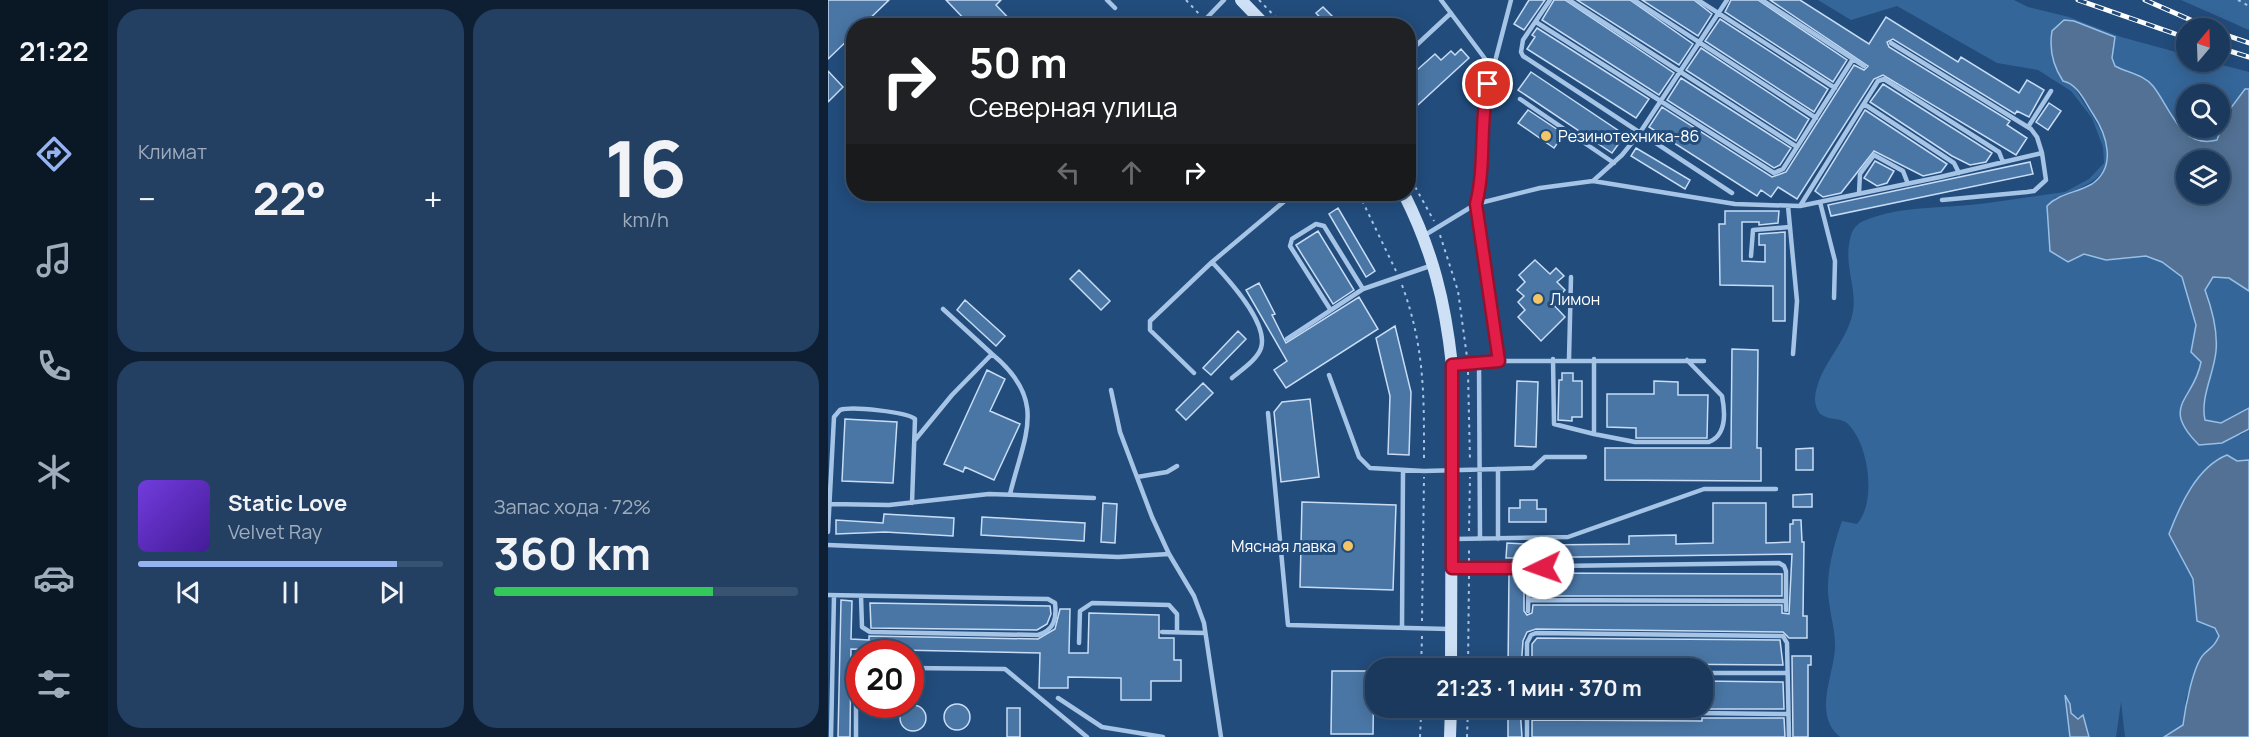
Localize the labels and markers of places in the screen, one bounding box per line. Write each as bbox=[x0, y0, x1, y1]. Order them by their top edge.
pin bbox=[1462, 58, 1513, 109]
place label: Резинотехника-86 bbox=[1558, 125, 1700, 147]
marker: Резинотехника-86 bbox=[1539, 129, 1553, 143]
place label: Лимон bbox=[1550, 288, 1600, 310]
marker: Лимон bbox=[1531, 292, 1545, 306]
place label: Мясная лавка bbox=[1231, 535, 1336, 557]
marker: Мясная лавка bbox=[1341, 539, 1355, 553]

